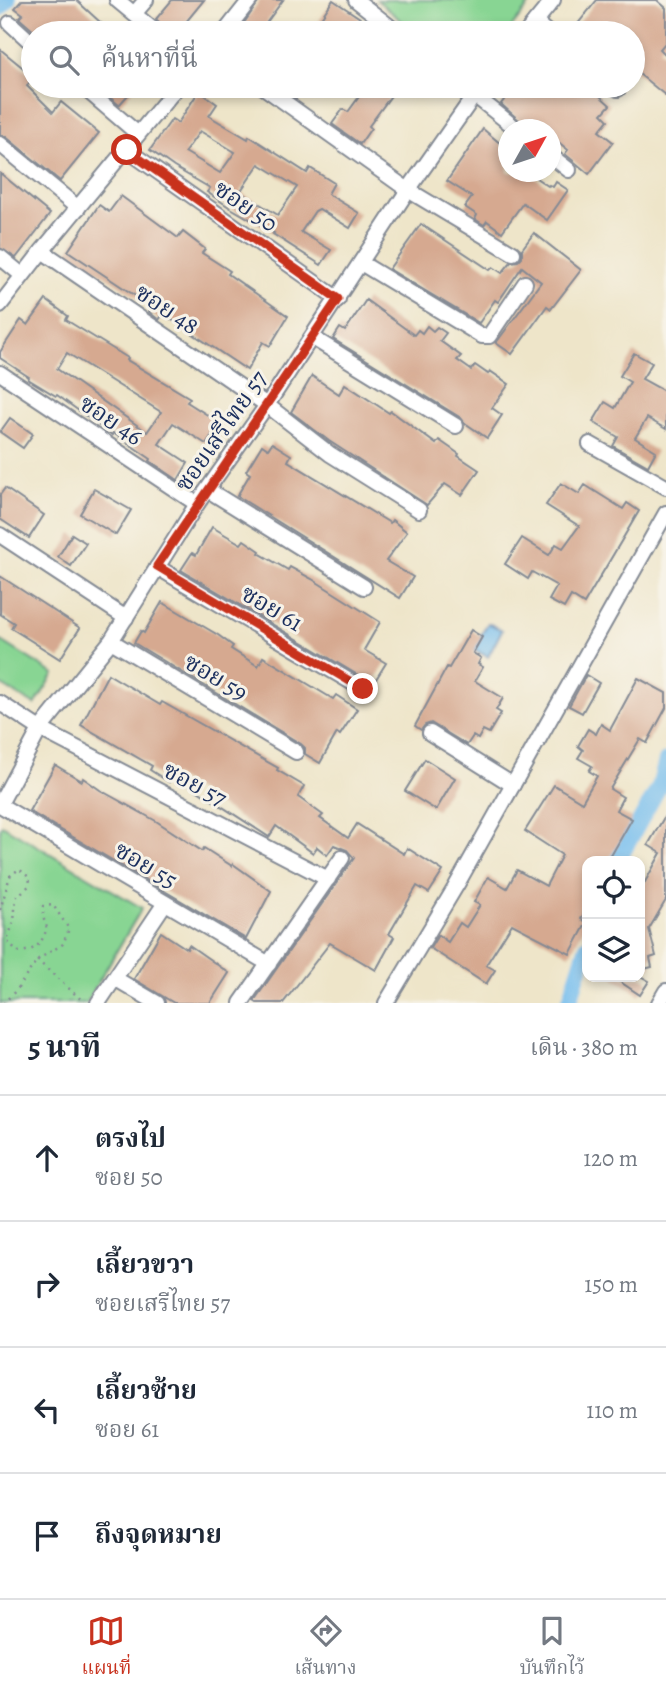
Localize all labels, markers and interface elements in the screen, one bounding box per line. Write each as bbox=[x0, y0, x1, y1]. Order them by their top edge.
search box bbox=[21, 21, 645, 98]
icon: search bbox=[45, 41, 83, 79]
text: ค้นหาที่นี่ bbox=[101, 41, 198, 76]
north arrow bbox=[498, 119, 561, 182]
route start bbox=[111, 134, 142, 165]
street label: ซอย 50 bbox=[208, 173, 284, 239]
street label: ซอย 48 bbox=[129, 276, 205, 342]
street label: ซอยเสรีไทย 57 bbox=[166, 362, 275, 498]
street label: ซอย 46 bbox=[73, 387, 149, 453]
street label: ซอย 61 bbox=[235, 577, 309, 639]
street label: ซอย 59 bbox=[178, 646, 254, 708]
route end bbox=[347, 673, 378, 704]
street label: ซอย 57 bbox=[157, 754, 233, 815]
street label: ซอย 55 bbox=[109, 834, 183, 896]
map controls bbox=[582, 856, 645, 982]
button: locate bbox=[582, 856, 645, 919]
button: layers bbox=[582, 919, 645, 982]
text: 5 นาที bbox=[28, 1027, 101, 1067]
text: เดิน · 380 m bbox=[530, 1032, 638, 1063]
text: ตรงไป bbox=[95, 1121, 166, 1156]
icon: ahead bbox=[28, 1139, 66, 1177]
text: 120 m bbox=[583, 1143, 638, 1174]
text: ซอย 50 bbox=[95, 1162, 163, 1193]
text: เลี้ยวขวา bbox=[95, 1247, 194, 1282]
icon: right bbox=[28, 1265, 66, 1303]
text: 150 m bbox=[584, 1269, 638, 1300]
text: ซอยเสรีไทย 57 bbox=[95, 1288, 230, 1319]
text: เลี้ยวซ้าย bbox=[95, 1373, 197, 1408]
icon: left bbox=[28, 1391, 66, 1429]
text: 110 m bbox=[586, 1395, 638, 1426]
text: ซอย 61 bbox=[95, 1414, 159, 1445]
icon: arrive bbox=[28, 1517, 66, 1555]
text: ถึงจุดหมาย bbox=[95, 1517, 222, 1552]
tab: แผนที่ bbox=[82, 1612, 131, 1684]
tab: เส้นทาง bbox=[295, 1612, 356, 1684]
tab: บันทึกไว้ bbox=[520, 1612, 584, 1684]

